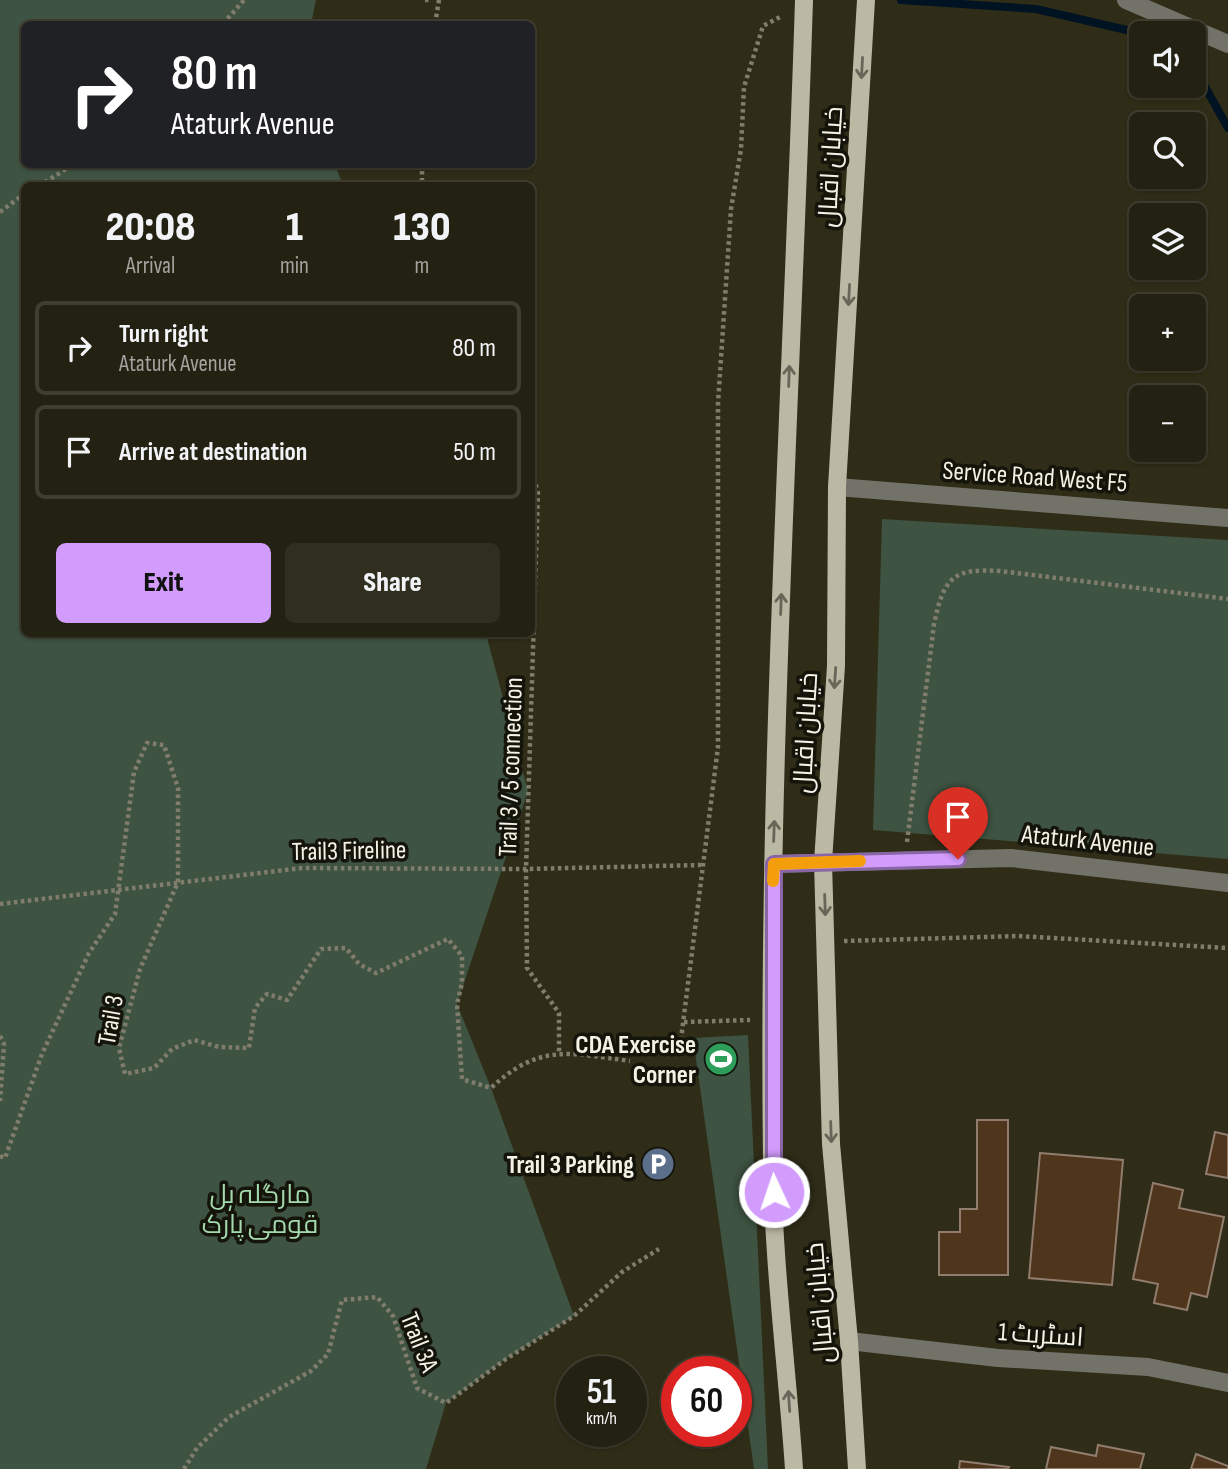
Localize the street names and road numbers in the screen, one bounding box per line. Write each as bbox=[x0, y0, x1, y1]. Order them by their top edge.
street label: خیابان اقبال bbox=[813, 106, 850, 228]
street label: Service Road West F5 bbox=[941, 456, 1128, 499]
street label: خیابان اقبال bbox=[788, 672, 825, 794]
street label: Trail 3 / 5 connection bbox=[493, 677, 530, 857]
street label: Ataturk Avenue bbox=[1019, 819, 1156, 864]
street label: Trail3 Fireline bbox=[291, 835, 407, 868]
street label: Trail 3 bbox=[92, 993, 131, 1048]
street label: خیابان اقبال bbox=[800, 1241, 841, 1365]
street label: Trail 3A bbox=[393, 1308, 445, 1378]
street label: اسٹریٹ 1 bbox=[997, 1317, 1085, 1354]

